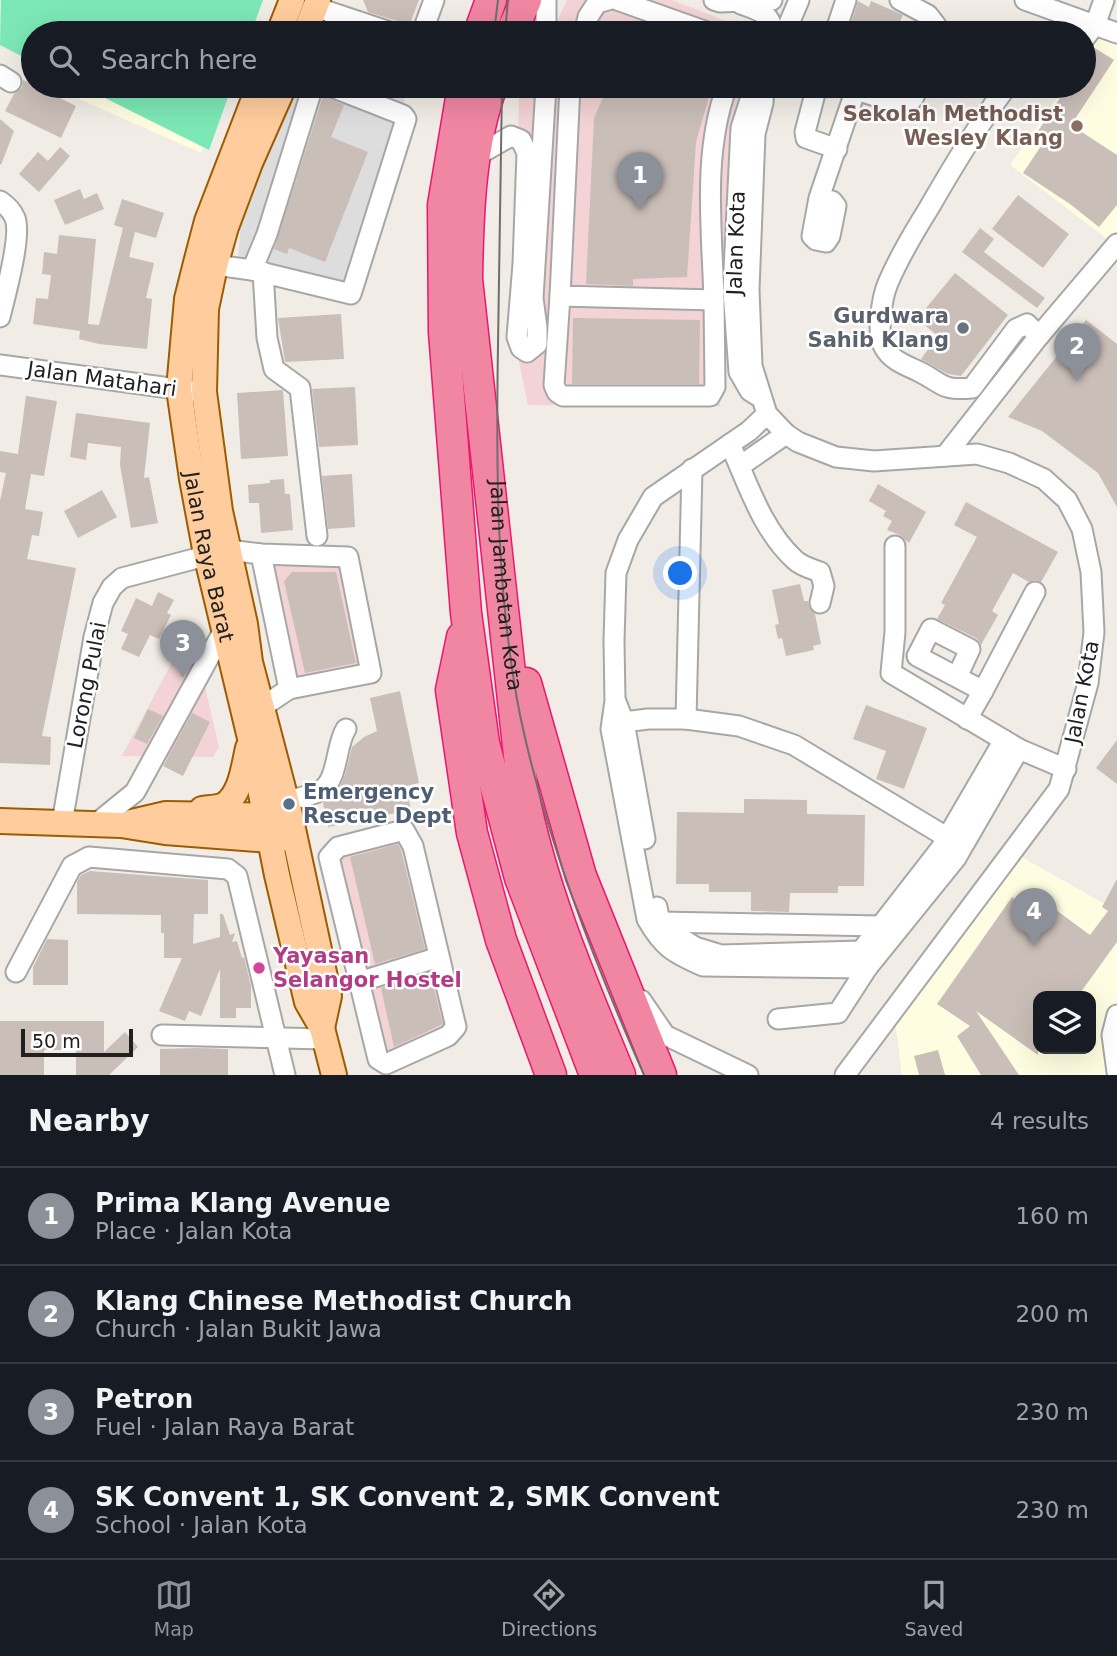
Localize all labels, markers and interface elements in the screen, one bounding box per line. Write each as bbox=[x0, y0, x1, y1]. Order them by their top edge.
search box bbox=[21, 21, 1096, 98]
icon: search bbox=[45, 41, 83, 79]
text: Search here bbox=[101, 45, 257, 75]
place label: Sekolah Methodist Wesley Klang bbox=[843, 102, 1063, 150]
marker: Sekolah Methodist Wesley Klang bbox=[1069, 118, 1085, 134]
pin: 1 bbox=[617, 152, 663, 210]
street label: Jalan Kota bbox=[722, 190, 750, 298]
place label: Gurdwara Sahib Klang bbox=[808, 304, 949, 352]
marker: Gurdwara Sahib Klang bbox=[955, 320, 971, 336]
pin: 2 bbox=[1054, 323, 1100, 381]
street label: Jalan Matahari bbox=[24, 356, 178, 401]
street label: Jalan Raya Barat bbox=[179, 468, 239, 644]
street label: Jalan Jambatan Kota bbox=[486, 478, 527, 693]
your location bbox=[663, 556, 697, 590]
street label: Lorong Pulai bbox=[63, 620, 111, 750]
pin: 3 bbox=[160, 620, 206, 678]
street label: Jalan Kota bbox=[1060, 638, 1104, 748]
place label: Emergency Rescue Dept bbox=[303, 780, 452, 828]
marker: Emergency Rescue Dept bbox=[281, 796, 297, 812]
pin: 4 bbox=[1011, 888, 1057, 946]
place label: Yayasan Selangor Hostel bbox=[272, 944, 462, 992]
marker: Yayasan Selangor Hostel bbox=[251, 960, 267, 976]
map controls bbox=[1033, 991, 1096, 1054]
button: layers bbox=[1033, 991, 1096, 1054]
scale bar bbox=[21, 1026, 133, 1058]
text: 50 m bbox=[32, 1030, 81, 1052]
text: Nearby bbox=[28, 1103, 150, 1138]
text: 4 results bbox=[990, 1108, 1089, 1134]
text: Prima Klang Avenue bbox=[95, 1188, 391, 1218]
text: 1 bbox=[43, 1203, 59, 1229]
text: 160 m bbox=[1015, 1203, 1089, 1229]
text: Place · Jalan Kota bbox=[95, 1218, 292, 1244]
text: Klang Chinese Methodist Church bbox=[95, 1286, 572, 1316]
text: 2 bbox=[43, 1301, 59, 1327]
text: 200 m bbox=[1015, 1301, 1089, 1327]
text: Church · Jalan Bukit Jawa bbox=[95, 1316, 382, 1342]
text: Petron bbox=[95, 1384, 193, 1414]
text: 3 bbox=[43, 1399, 59, 1425]
text: 230 m bbox=[1015, 1399, 1089, 1425]
text: Fuel · Jalan Raya Barat bbox=[95, 1414, 354, 1440]
text: SK Convent 1, SK Convent 2, SMK Convent bbox=[95, 1482, 720, 1512]
text: 4 bbox=[43, 1497, 59, 1523]
text: 230 m bbox=[1015, 1497, 1089, 1523]
text: School · Jalan Kota bbox=[95, 1512, 308, 1538]
tab: Map bbox=[154, 1576, 194, 1640]
tab: Directions bbox=[501, 1576, 597, 1640]
tab: Saved bbox=[905, 1576, 963, 1640]

